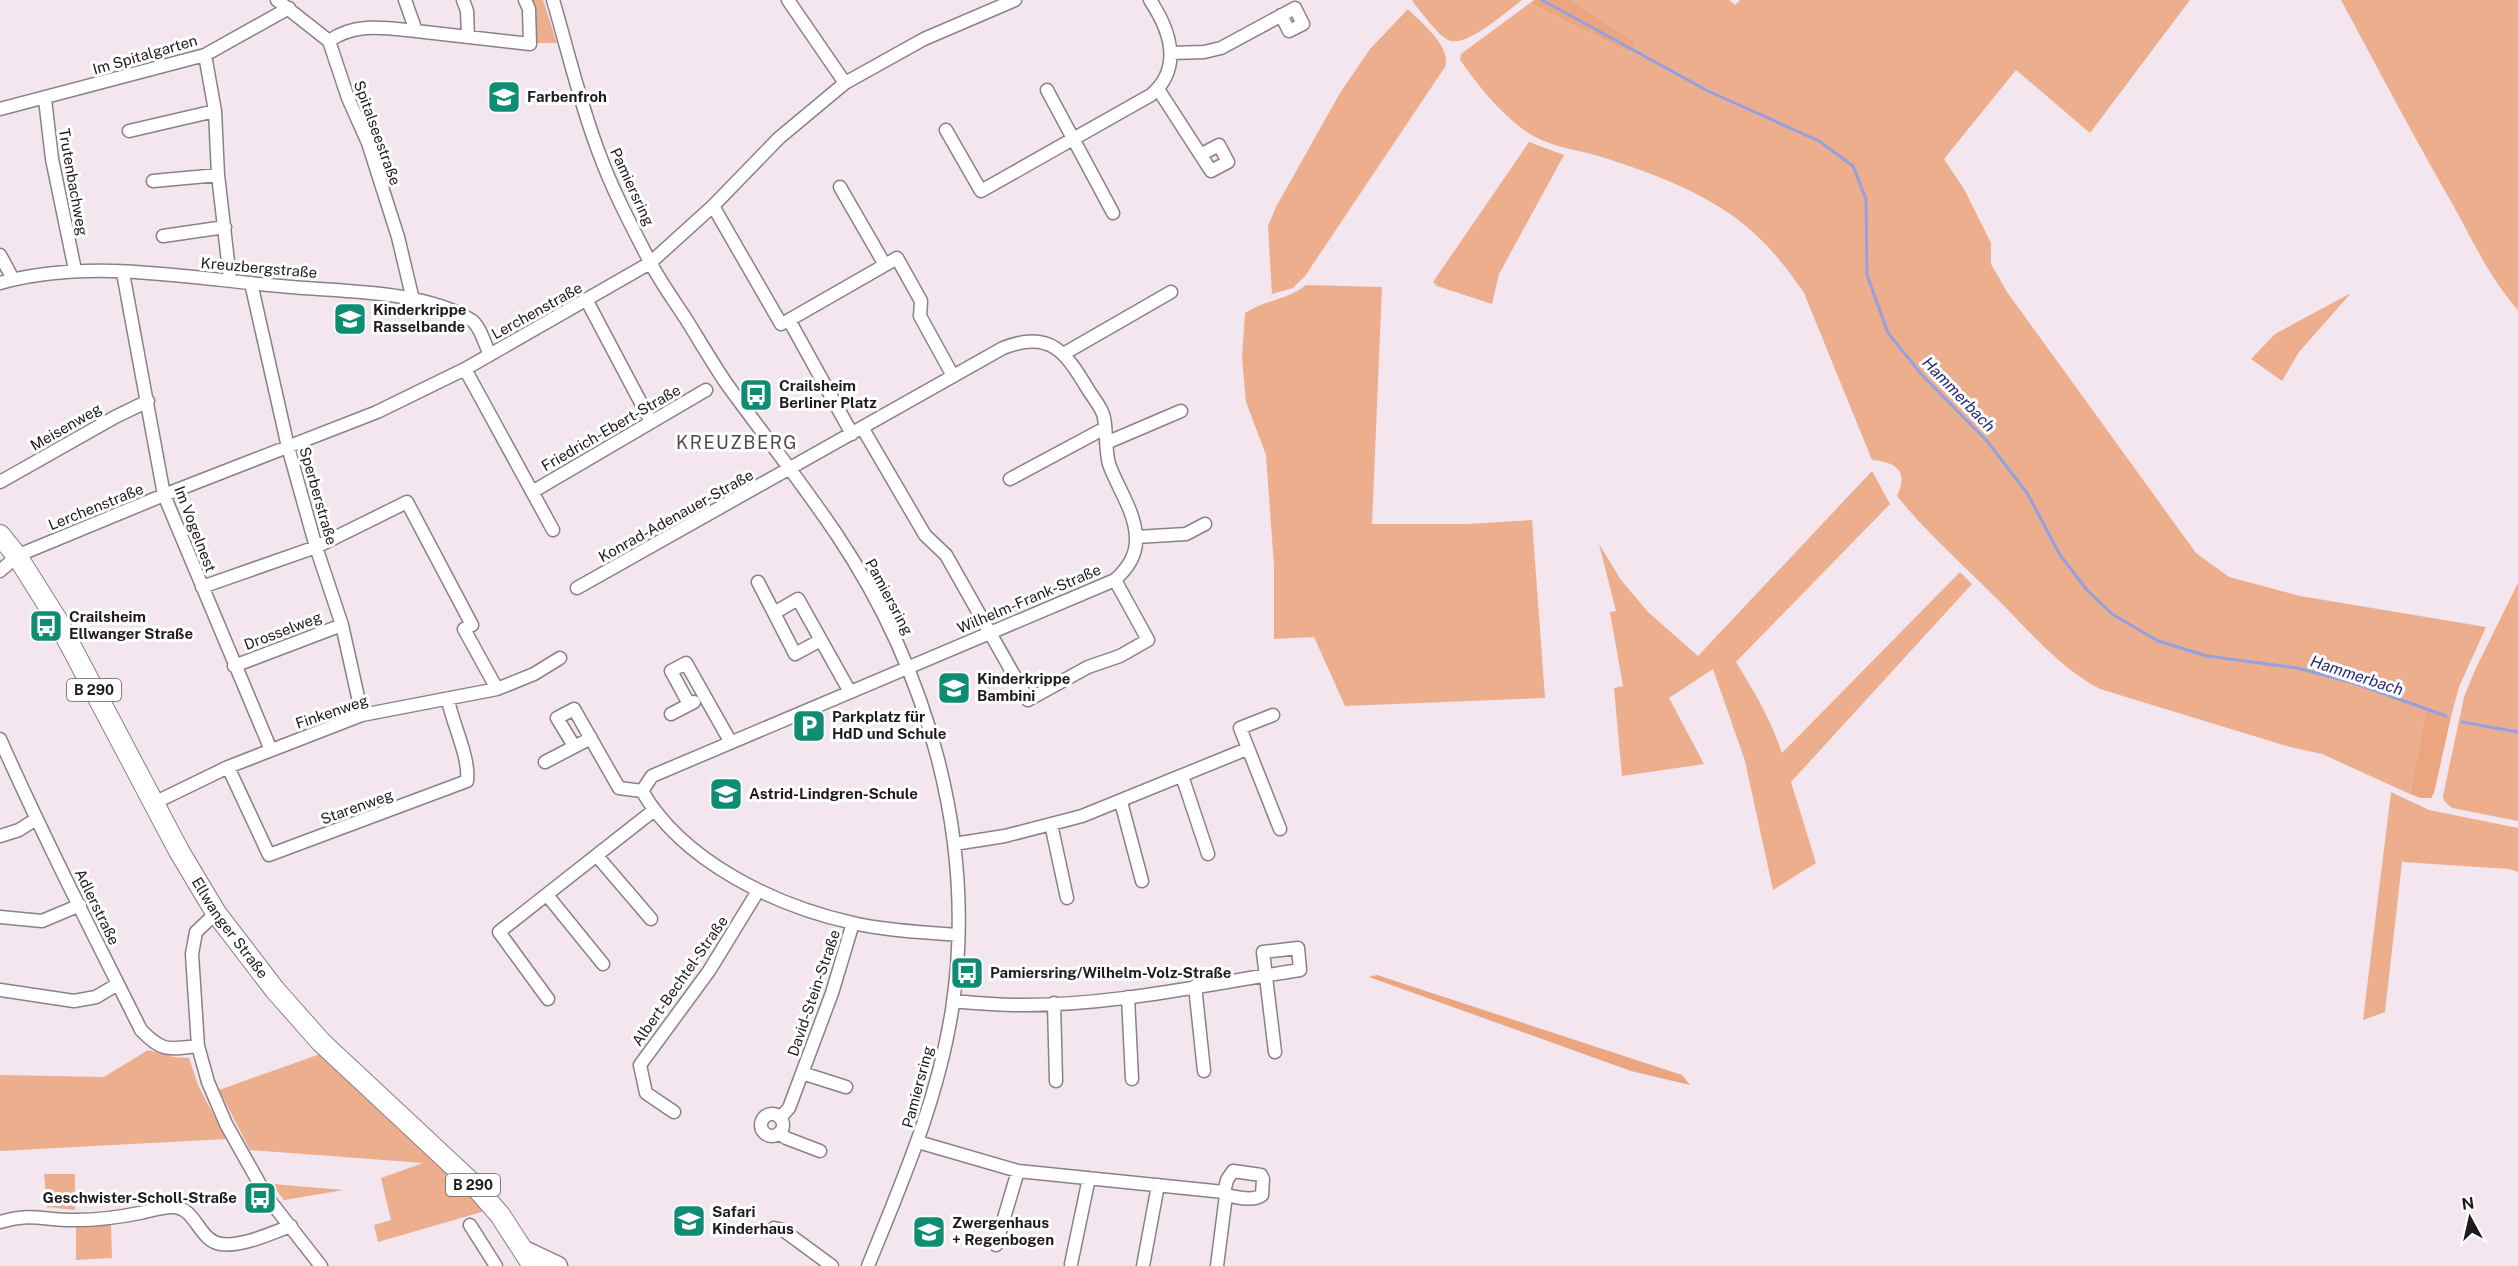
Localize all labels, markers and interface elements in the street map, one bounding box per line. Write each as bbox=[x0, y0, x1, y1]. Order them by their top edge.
street label: Im Spitalgarten bbox=[91, 31, 199, 78]
street label: Spitalseestraße bbox=[351, 78, 404, 187]
school or university icon: Farbenfroh bbox=[486, 79, 522, 115]
place label: Farbenfroh bbox=[527, 88, 607, 105]
street label: Trutenbachweg bbox=[56, 127, 91, 237]
street label: Pamiersring bbox=[607, 145, 658, 228]
street label: Kreuzbergstraße bbox=[200, 254, 318, 281]
street label: Lerchenstraße bbox=[489, 279, 585, 342]
school or university icon: Kinderkrippe Rasselbande bbox=[332, 301, 368, 337]
place label: Kinderkrippe Rasselbande bbox=[373, 301, 466, 335]
water label: Hammerbach bbox=[1918, 353, 1999, 436]
bus stop icon: Crailsheim Berliner Platz bbox=[738, 377, 774, 413]
place label: Crailsheim Berliner Platz bbox=[779, 377, 877, 411]
street label: Friedrich-Ebert-Straße bbox=[538, 381, 683, 474]
street label: Meisenweg bbox=[27, 399, 104, 454]
district label: KREUZBERG bbox=[676, 432, 798, 453]
street label: Sperberstraße bbox=[296, 445, 341, 547]
street label: Konrad-Adenauer-Straße bbox=[595, 466, 756, 565]
street label: Lerchenstraße bbox=[46, 480, 146, 533]
street label: Im Vogelnest bbox=[171, 483, 220, 574]
street label: Pamiersring bbox=[862, 556, 917, 638]
street label: Wilhelm-Frank-Straße bbox=[954, 561, 1103, 637]
bus stop icon: Crailsheim Ellwanger Straße bbox=[28, 608, 64, 644]
place label: Crailsheim Ellwanger Straße bbox=[69, 608, 193, 642]
street label: Drosselweg bbox=[242, 608, 324, 653]
water label: Hammerbach bbox=[2308, 652, 2406, 699]
school or university icon: Kinderkrippe Bambini bbox=[936, 670, 972, 706]
place label: Kinderkrippe Bambini bbox=[977, 670, 1070, 704]
road number: B 290 bbox=[67, 679, 121, 701]
street label: Finkenweg bbox=[293, 691, 370, 732]
parking icon: Parkplatz für HdD und Schule bbox=[791, 708, 827, 744]
place label: Parkplatz für HdD und Schule bbox=[832, 708, 946, 742]
school or university icon: Astrid-Lindgren-Schule bbox=[708, 776, 744, 812]
place label: Astrid-Lindgren-Schule bbox=[749, 785, 918, 802]
street label: Starenweg bbox=[318, 786, 395, 827]
street label: Adlerstraße bbox=[72, 866, 123, 948]
street label: Ellwanger Straße bbox=[189, 874, 272, 981]
street label: Albert-Bechtel-Straße bbox=[628, 912, 731, 1049]
street label: David-Stein-Straße bbox=[784, 927, 843, 1058]
bus stop icon: Pamiersring/Wilhelm-Volz-Straße bbox=[949, 955, 985, 991]
place label: Pamiersring/Wilhelm-Volz-Straße bbox=[990, 964, 1231, 981]
street label: Pamiersring bbox=[898, 1044, 937, 1130]
road number: B 290 bbox=[446, 1174, 500, 1196]
bus stop icon: Geschwister-Scholl-Straße bbox=[242, 1180, 278, 1216]
north arrow bbox=[2440, 1188, 2500, 1248]
place label: Geschwister-Scholl-Straße bbox=[43, 1189, 237, 1206]
text: N bbox=[2460, 1193, 2476, 1214]
school or university icon: Safari Kinderhaus bbox=[671, 1203, 707, 1239]
place label: Safari Kinderhaus bbox=[712, 1203, 794, 1237]
school or university icon: Zwergenhaus + Regenbogen bbox=[911, 1214, 947, 1250]
place label: Zwergenhaus + Regenbogen bbox=[952, 1214, 1054, 1248]

